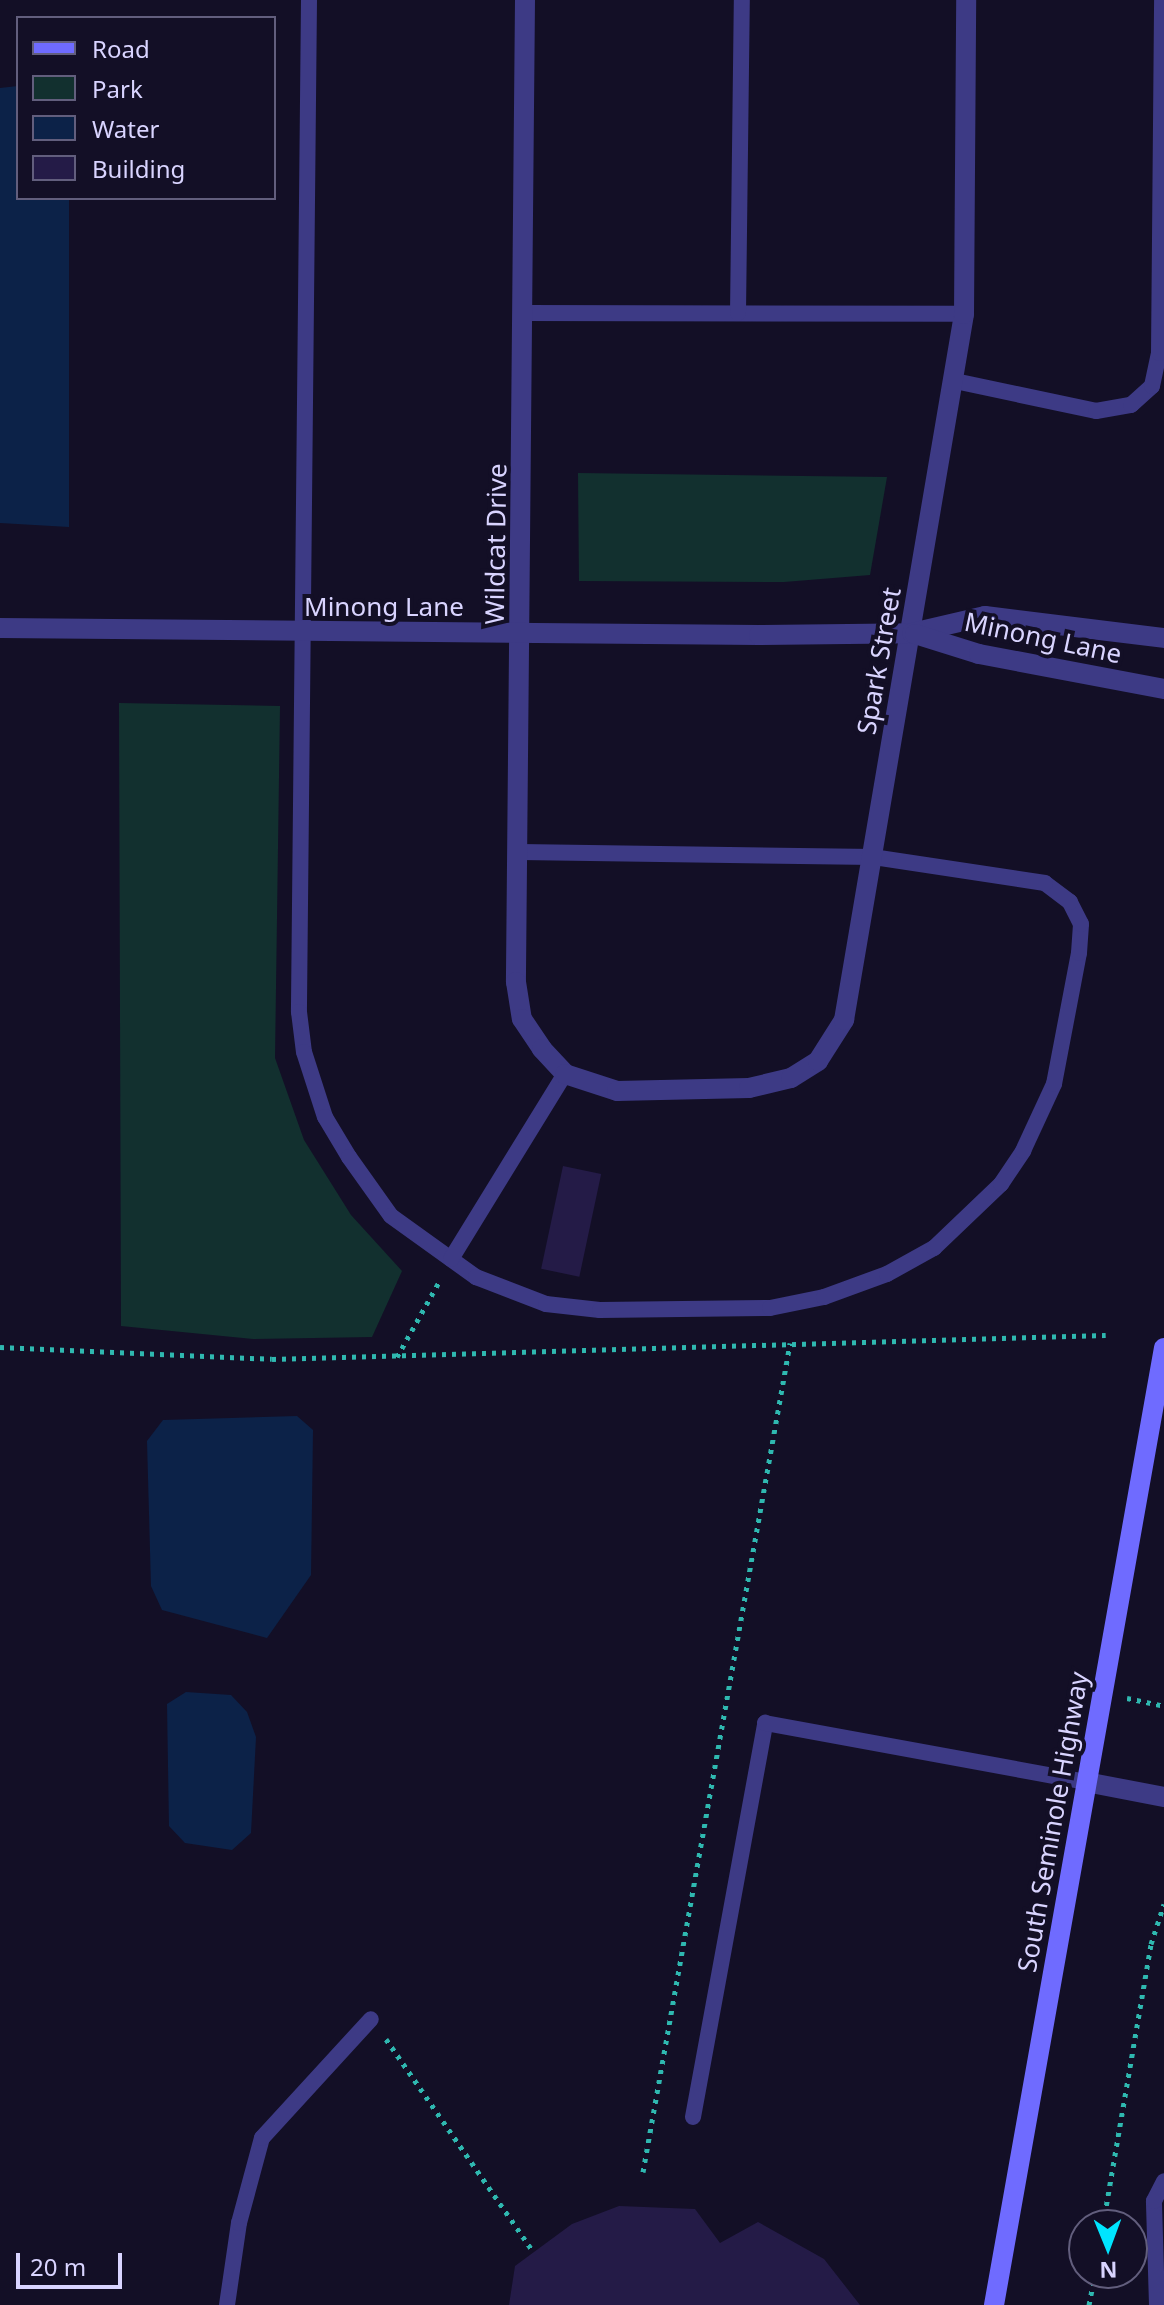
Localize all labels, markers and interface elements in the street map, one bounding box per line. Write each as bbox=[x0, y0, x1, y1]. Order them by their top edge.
legend bbox=[16, 16, 276, 200]
text: Road bbox=[92, 32, 150, 65]
text: Park bbox=[92, 72, 143, 105]
text: Water bbox=[92, 112, 159, 145]
text: Building bbox=[92, 152, 185, 185]
street label: Wildcat Drive bbox=[479, 463, 513, 625]
street label: Spark Street bbox=[851, 585, 907, 737]
street label: Minong Lane bbox=[304, 591, 464, 623]
street label: Minong Lane bbox=[962, 606, 1124, 670]
street label: South Seminole Highway bbox=[1011, 1669, 1095, 1975]
north arrow bbox=[1068, 2209, 1148, 2289]
scale bar bbox=[20, 2237, 126, 2287]
text: 20 m bbox=[30, 2250, 86, 2283]
text: N bbox=[1099, 2256, 1118, 2286]

